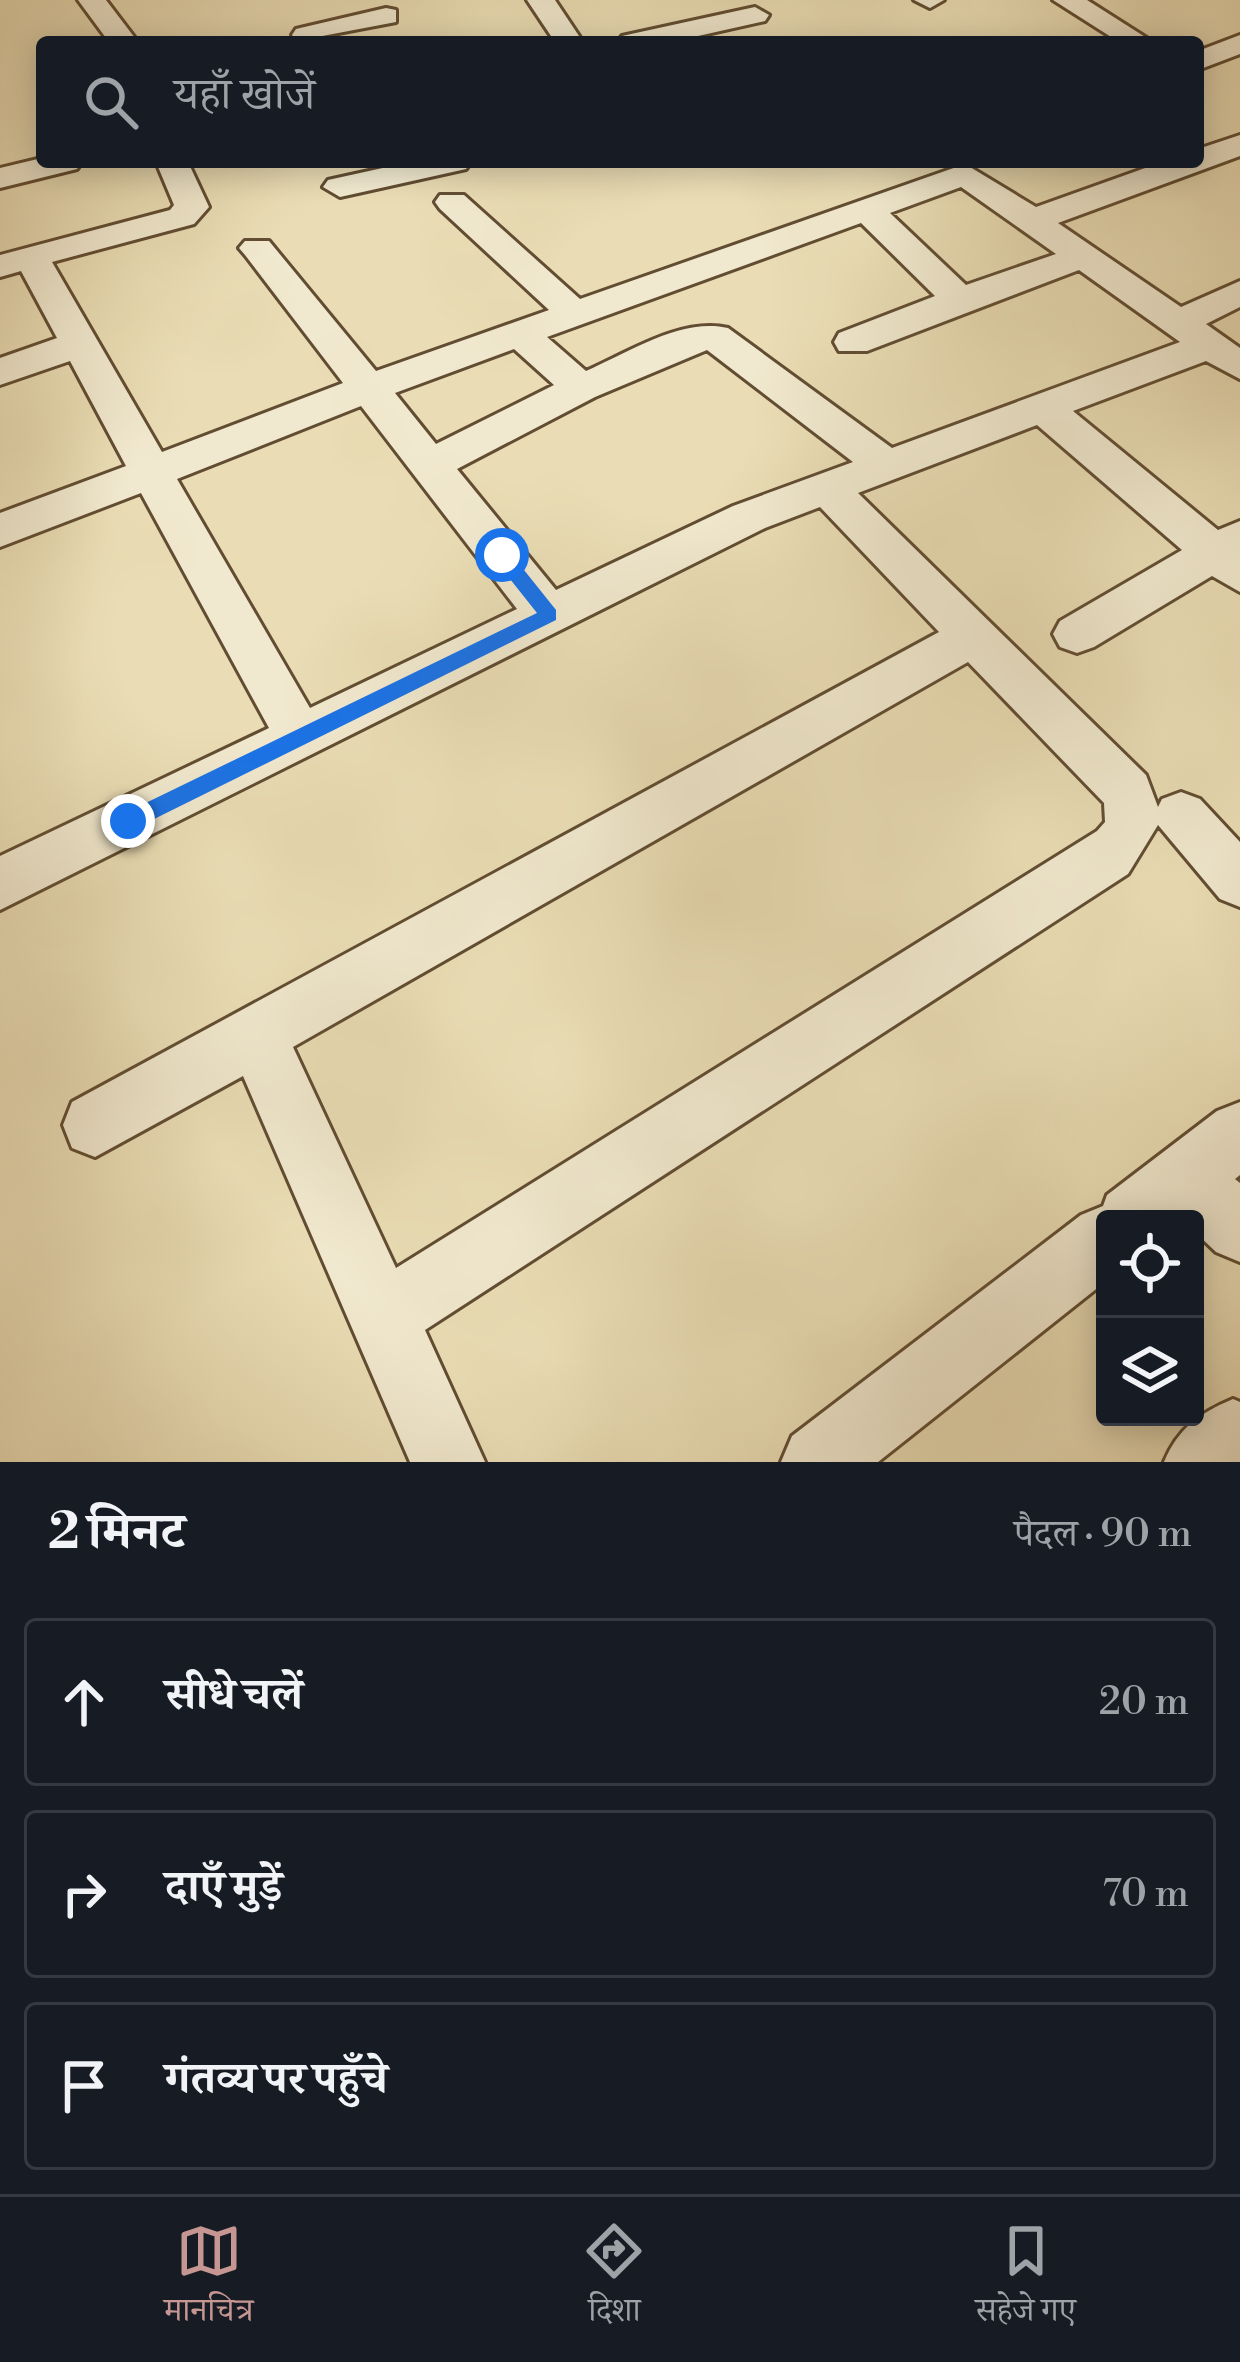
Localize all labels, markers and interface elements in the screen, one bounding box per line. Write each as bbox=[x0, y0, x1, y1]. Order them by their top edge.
search box bbox=[36, 36, 1204, 168]
text: यहाँ खोजें bbox=[174, 67, 315, 124]
icon: search bbox=[78, 69, 144, 135]
route start bbox=[475, 528, 529, 582]
route end bbox=[101, 794, 155, 848]
map controls bbox=[1096, 1210, 1204, 1426]
button: locate bbox=[1096, 1210, 1204, 1318]
button: layers bbox=[1096, 1318, 1204, 1426]
text: 2 मिनट bbox=[48, 1501, 185, 1565]
text: पैदल · 90 m bbox=[1014, 1510, 1192, 1559]
text: सीधे चलें bbox=[165, 1667, 303, 1724]
icon: ahead bbox=[51, 1669, 117, 1735]
text: 20 m bbox=[1099, 1678, 1189, 1727]
text: दाएँ मुड़ें bbox=[165, 1859, 282, 1916]
icon: right bbox=[51, 1861, 117, 1927]
text: 70 m bbox=[1102, 1870, 1189, 1919]
text: गंतव्य पर पहुँचे bbox=[165, 2051, 388, 2108]
icon: arrive bbox=[51, 2053, 117, 2119]
tab: मानचित्र bbox=[164, 2218, 253, 2342]
tab: दिशा bbox=[581, 2218, 647, 2342]
tab: सहेजे गए bbox=[975, 2218, 1076, 2342]

